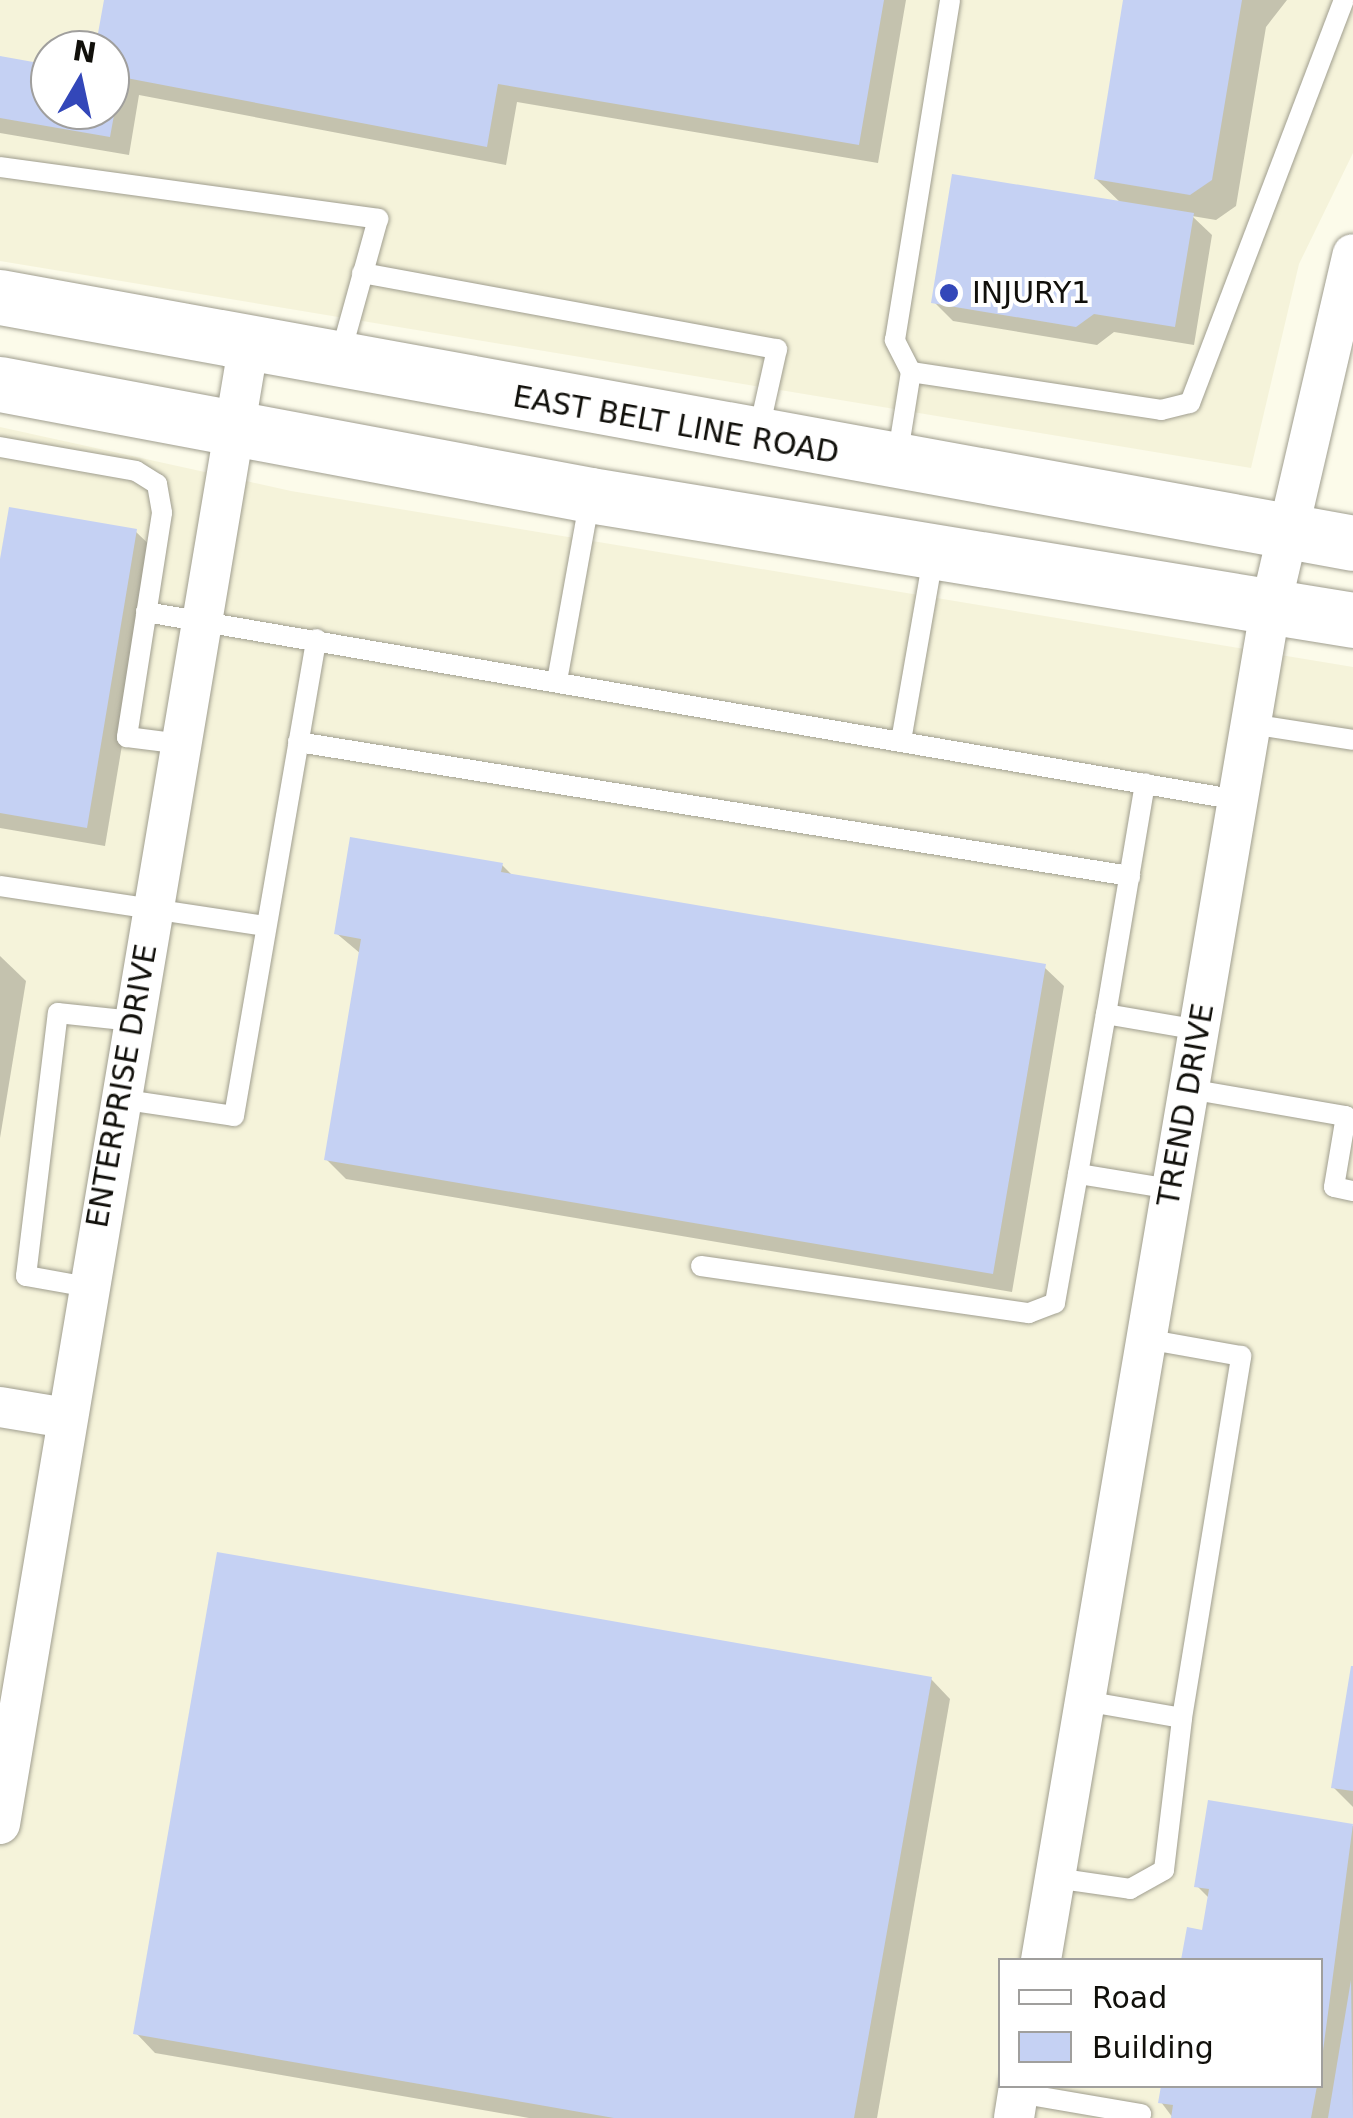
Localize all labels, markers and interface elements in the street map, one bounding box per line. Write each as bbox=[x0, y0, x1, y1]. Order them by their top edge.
north arrow bbox=[30, 30, 130, 130]
text: N bbox=[70, 34, 99, 70]
place label: INJURY1 bbox=[972, 275, 1090, 311]
marker: INJURY1 bbox=[936, 280, 962, 306]
street label: EAST BELT LINE ROAD bbox=[510, 379, 842, 471]
street label: ENTERPRISE DRIVE bbox=[79, 942, 165, 1230]
street label: TREND DRIVE bbox=[1150, 1001, 1222, 1209]
legend bbox=[998, 1958, 1323, 2088]
text: Road bbox=[1092, 1980, 1167, 2015]
text: Building bbox=[1092, 2030, 1214, 2065]

